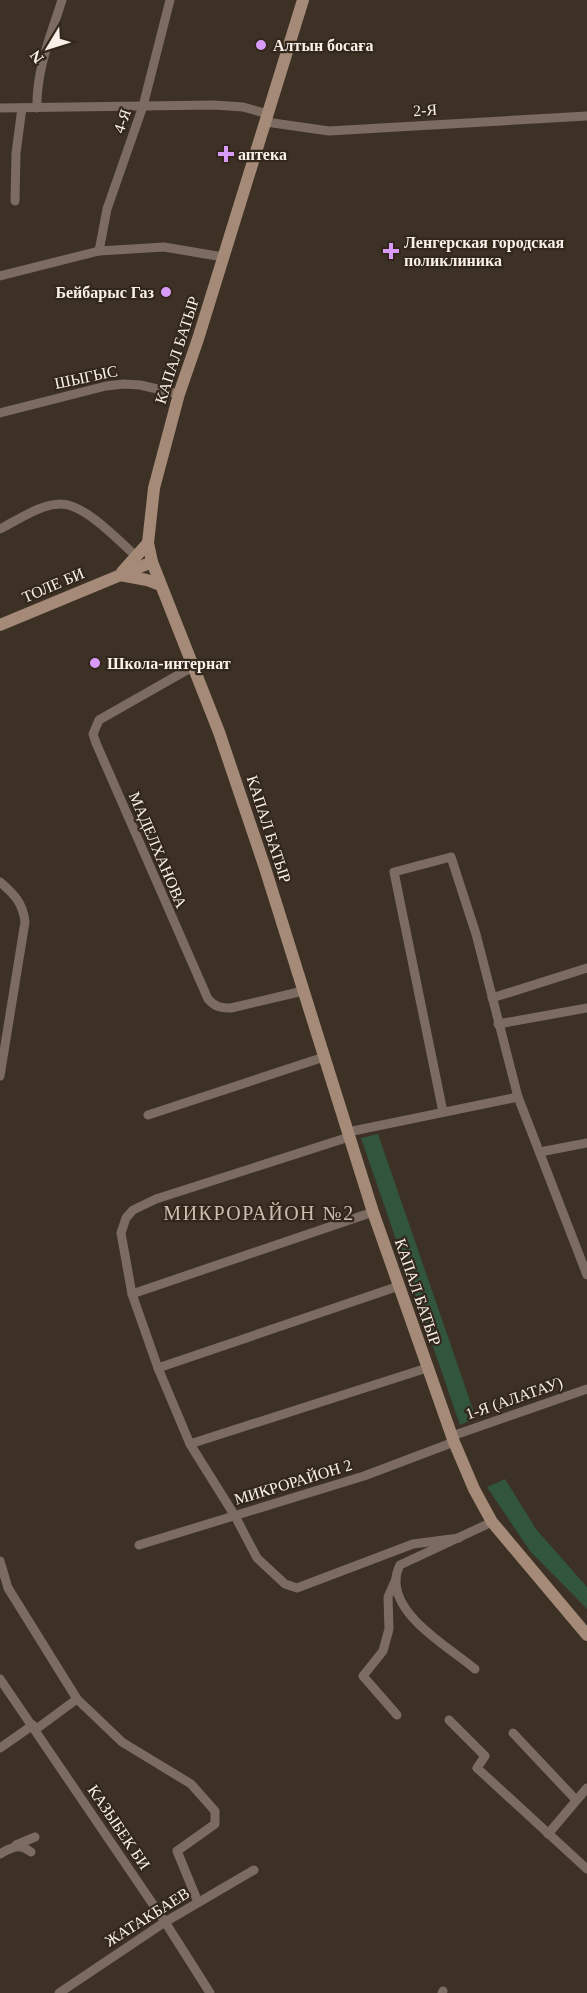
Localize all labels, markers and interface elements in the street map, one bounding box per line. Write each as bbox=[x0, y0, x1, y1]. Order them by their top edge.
north arrow bbox=[18, 18, 78, 78]
place label: Алтын босаға bbox=[273, 37, 373, 54]
marker: Алтын босаға bbox=[254, 38, 268, 52]
text: N bbox=[26, 47, 47, 67]
street label: 2-Я bbox=[412, 101, 438, 119]
street label: 4-Я bbox=[110, 107, 134, 135]
place label: аптека bbox=[238, 146, 287, 163]
marker: аптека bbox=[219, 147, 233, 161]
place label: Ленгерская городская поликлиника bbox=[404, 234, 564, 269]
marker: Ленгерская городская поликлиника bbox=[382, 242, 400, 260]
place label: Бейбарыс Газ bbox=[55, 284, 155, 302]
marker: Бейбарыс Газ bbox=[159, 285, 173, 299]
street label: КАПАЛ БАТЫР bbox=[152, 294, 202, 406]
street label: ШЫГЫС bbox=[53, 362, 119, 392]
street label: ТОЛЕ БИ bbox=[19, 564, 87, 606]
place label: Школа-интернат bbox=[107, 655, 231, 673]
marker: Школа-интернат bbox=[88, 656, 102, 670]
street label: КАПАЛ БАТЫР bbox=[244, 773, 294, 885]
street label: МАДЕЛХАНОВА bbox=[125, 789, 190, 911]
district label: МИКРОРАЙОН №2 bbox=[163, 1202, 355, 1224]
street label: КАПАЛ БАТЫР bbox=[392, 1236, 444, 1348]
street label: 1-Я (АЛАТАУ) bbox=[463, 1373, 565, 1424]
street label: МИКРОРАЙОН 2 bbox=[232, 1455, 354, 1508]
street label: КАЗЫБЕК БИ bbox=[85, 1782, 154, 1873]
street label: ЖАТАКБАЕВ bbox=[102, 1884, 192, 1950]

